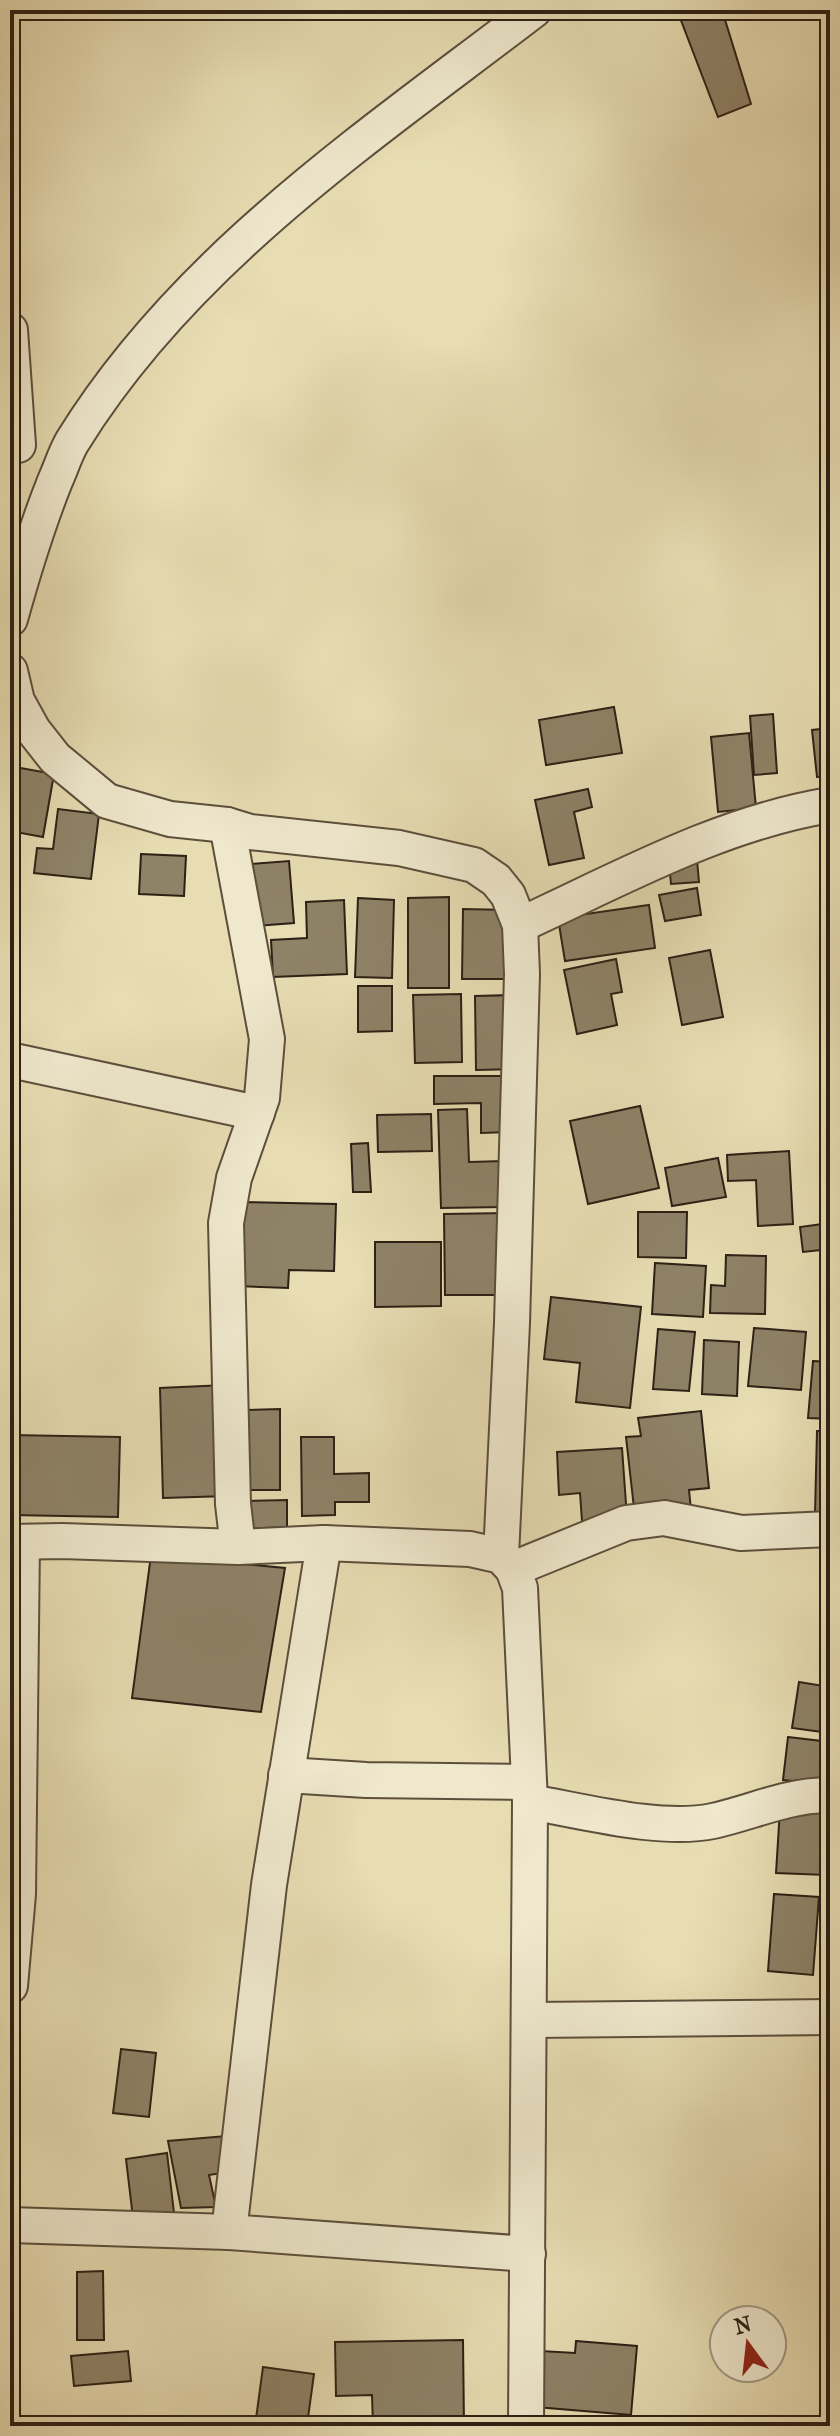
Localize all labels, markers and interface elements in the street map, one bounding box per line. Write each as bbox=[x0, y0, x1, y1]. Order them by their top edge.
north arrow bbox=[708, 2304, 788, 2384]
text: N bbox=[732, 2311, 755, 2340]

